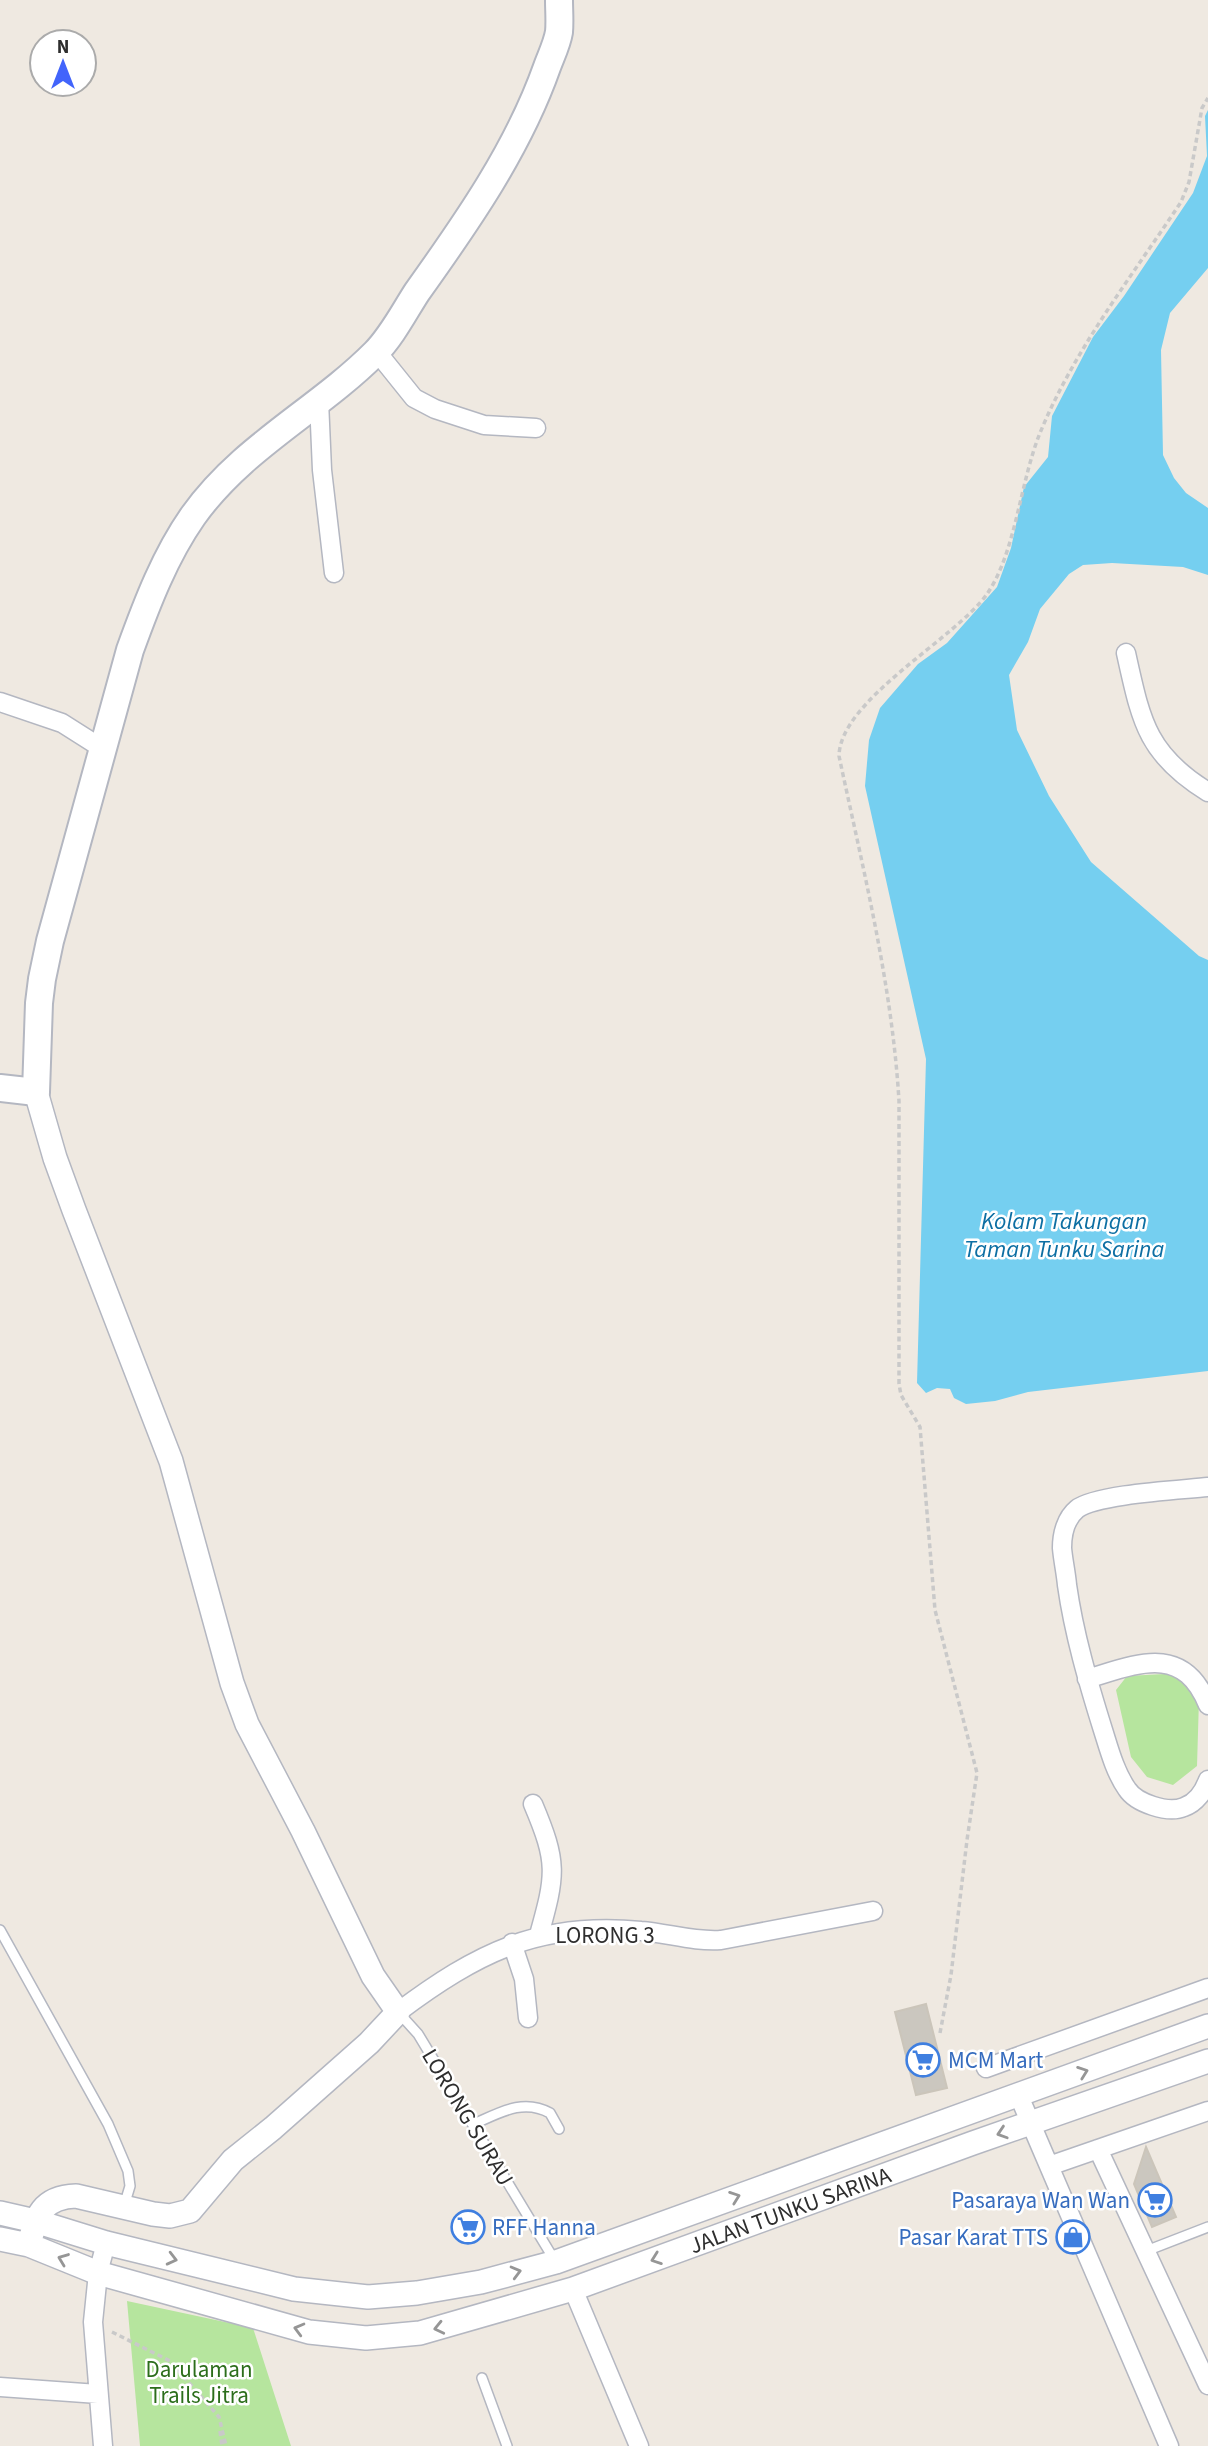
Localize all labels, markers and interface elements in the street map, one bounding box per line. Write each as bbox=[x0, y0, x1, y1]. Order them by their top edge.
north arrow bbox=[28, 28, 98, 98]
text: N bbox=[57, 34, 69, 61]
water label: Kolam Takungan Taman Tunku Sarina bbox=[964, 1204, 1164, 1267]
street label: LORONG 3 bbox=[555, 1919, 655, 1952]
supermarket icon: MCM Mart bbox=[904, 2041, 942, 2079]
street label: LORONG SURAU bbox=[414, 2042, 522, 2192]
place label: MCM Mart bbox=[948, 2044, 1043, 2077]
one-way arrow bbox=[1077, 2066, 1089, 2080]
one-way arrow bbox=[996, 2125, 1009, 2139]
street label: JALAN TUNKU SARINA bbox=[685, 2158, 896, 2262]
supermarket icon: Pasaraya Wan Wan bbox=[1136, 2181, 1174, 2219]
place label: Pasaraya Wan Wan bbox=[951, 2184, 1130, 2217]
one-way arrow bbox=[728, 2191, 740, 2205]
supermarket icon: RFF Hanna bbox=[449, 2208, 487, 2246]
place label: RFF Hanna bbox=[492, 2211, 596, 2244]
shop icon: Pasar Karat TTS bbox=[1054, 2218, 1092, 2256]
place label: Pasar Karat TTS bbox=[899, 2221, 1048, 2254]
one-way arrow bbox=[166, 2251, 178, 2265]
one-way arrow bbox=[650, 2251, 662, 2265]
one-way arrow bbox=[58, 2254, 70, 2268]
one-way arrow bbox=[509, 2266, 521, 2281]
one-way arrow bbox=[433, 2320, 445, 2334]
one-way arrow bbox=[293, 2323, 305, 2337]
park label: Darulaman Trails Jitra bbox=[146, 2353, 252, 2412]

